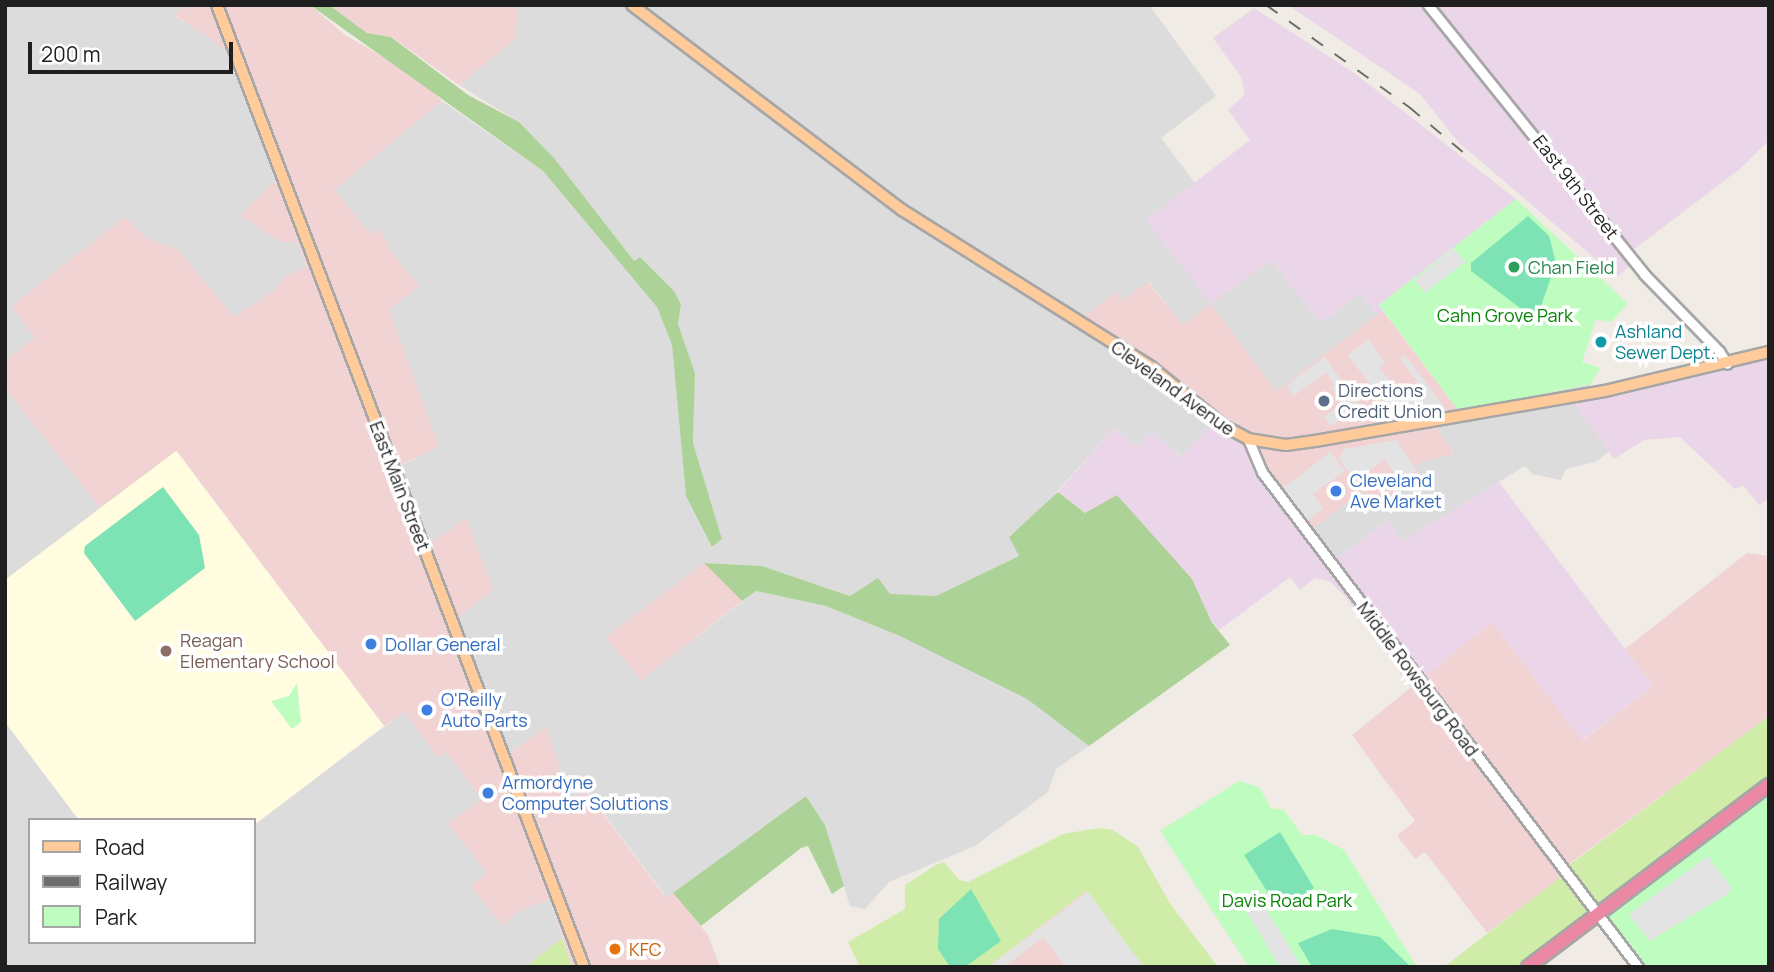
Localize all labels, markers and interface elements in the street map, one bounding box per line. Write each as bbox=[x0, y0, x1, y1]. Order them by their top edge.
scale bar bbox=[32, 28, 236, 72]
text: 200 m bbox=[41, 40, 101, 68]
street label: East 9th Street bbox=[1529, 131, 1623, 243]
place label: Chan Field bbox=[1528, 256, 1615, 278]
marker: Chan Field bbox=[1506, 259, 1522, 275]
park label: Cahn Grove Park bbox=[1437, 304, 1573, 326]
place label: Ashland Sewer Dept. bbox=[1615, 321, 1715, 364]
marker: Ashland Sewer Dept. bbox=[1593, 334, 1609, 350]
street label: Cleveland Avenue bbox=[1107, 336, 1239, 440]
place label: Directions Credit Union bbox=[1338, 380, 1442, 422]
marker: Directions Credit Union bbox=[1316, 393, 1332, 409]
street label: East Main Street bbox=[365, 418, 435, 554]
place label: Cleveland Ave Market bbox=[1350, 470, 1442, 512]
marker: Cleveland Ave Market bbox=[1328, 483, 1344, 499]
street label: Middle Rowsburg Road bbox=[1353, 597, 1483, 761]
place label: Reagan Elementary School bbox=[180, 630, 335, 672]
place label: Dollar General bbox=[385, 633, 501, 655]
marker: Dollar General bbox=[363, 636, 379, 652]
marker: Reagan Elementary School bbox=[158, 643, 174, 659]
place label: O'Reilly Auto Parts bbox=[441, 689, 528, 732]
marker: O'Reilly Auto Parts bbox=[419, 702, 435, 718]
place label: Armordyne Computer Solutions bbox=[502, 772, 668, 814]
marker: Armordyne Computer Solutions bbox=[480, 785, 496, 801]
legend bbox=[28, 818, 256, 944]
text: Road bbox=[95, 833, 145, 861]
text: Railway bbox=[95, 868, 167, 896]
park label: Davis Road Park bbox=[1222, 889, 1352, 911]
text: Park bbox=[95, 903, 137, 931]
place label: KFC bbox=[629, 938, 662, 960]
marker: KFC bbox=[607, 941, 623, 957]

